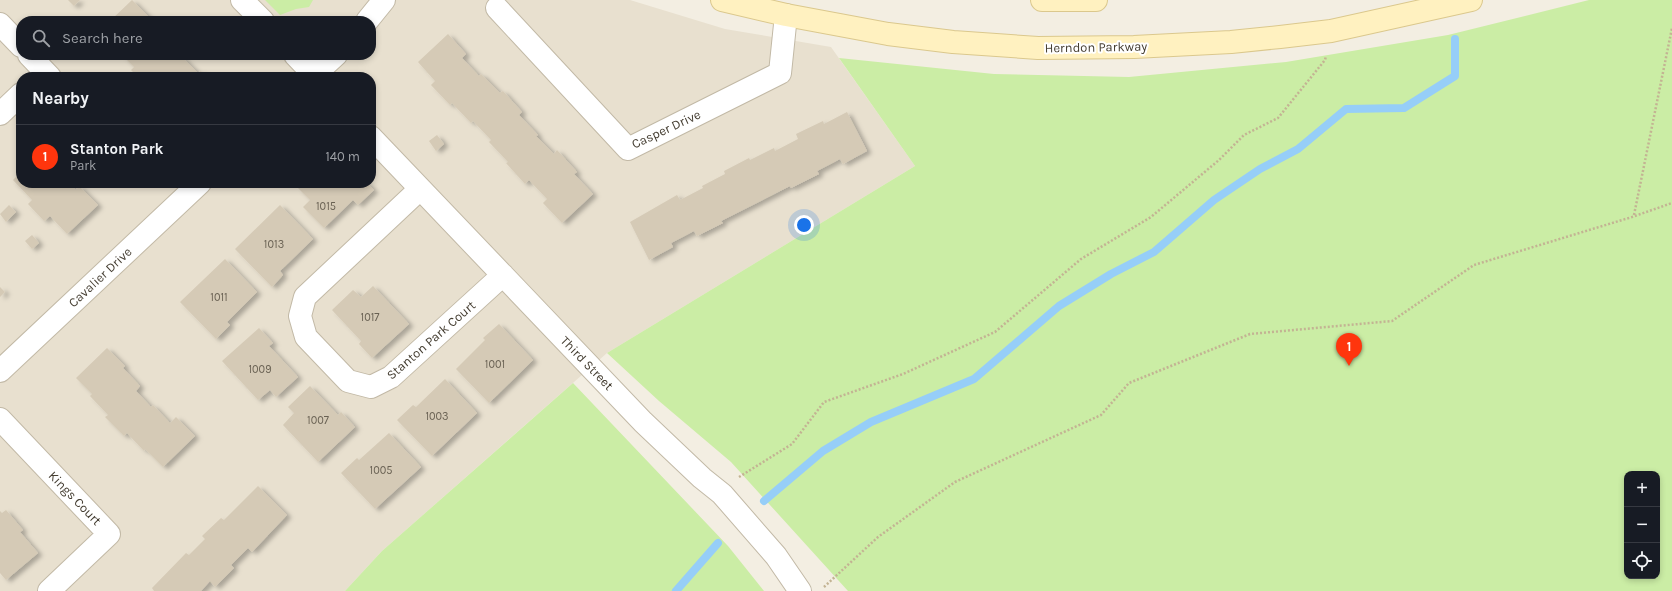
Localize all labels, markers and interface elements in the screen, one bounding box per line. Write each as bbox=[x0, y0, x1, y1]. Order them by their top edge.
search box bbox=[16, 16, 376, 60]
icon: search bbox=[30, 27, 52, 49]
text: Search here bbox=[62, 29, 143, 47]
street label: Herndon Parkway bbox=[1045, 39, 1147, 55]
text: Nearby bbox=[32, 88, 89, 108]
street label: Casper Drive bbox=[629, 106, 703, 152]
text: Stanton Park bbox=[70, 140, 163, 158]
text: 1 bbox=[43, 149, 47, 164]
text: 140 m bbox=[325, 149, 360, 164]
text: Park bbox=[70, 158, 96, 173]
house number: 1015 bbox=[316, 200, 336, 213]
your location bbox=[794, 215, 814, 235]
house number: 1013 bbox=[264, 238, 284, 251]
street label: Cavalier Drive bbox=[65, 244, 135, 310]
house number: 1011 bbox=[210, 291, 228, 304]
street label: Stanton Park Court bbox=[384, 297, 479, 383]
house number: 1017 bbox=[361, 311, 379, 324]
street label: Third Street bbox=[557, 333, 617, 393]
pin: 1 bbox=[1336, 333, 1362, 366]
house number: 1001 bbox=[485, 358, 505, 371]
house number: 1009 bbox=[248, 363, 272, 376]
house number: 1003 bbox=[425, 410, 449, 423]
house number: 1007 bbox=[307, 414, 329, 427]
house number: 1005 bbox=[370, 464, 392, 477]
street label: Kings Court bbox=[45, 468, 105, 528]
map controls bbox=[1624, 471, 1660, 579]
button: + bbox=[1624, 471, 1660, 507]
button: − bbox=[1624, 507, 1660, 543]
button: locate bbox=[1624, 543, 1660, 579]

